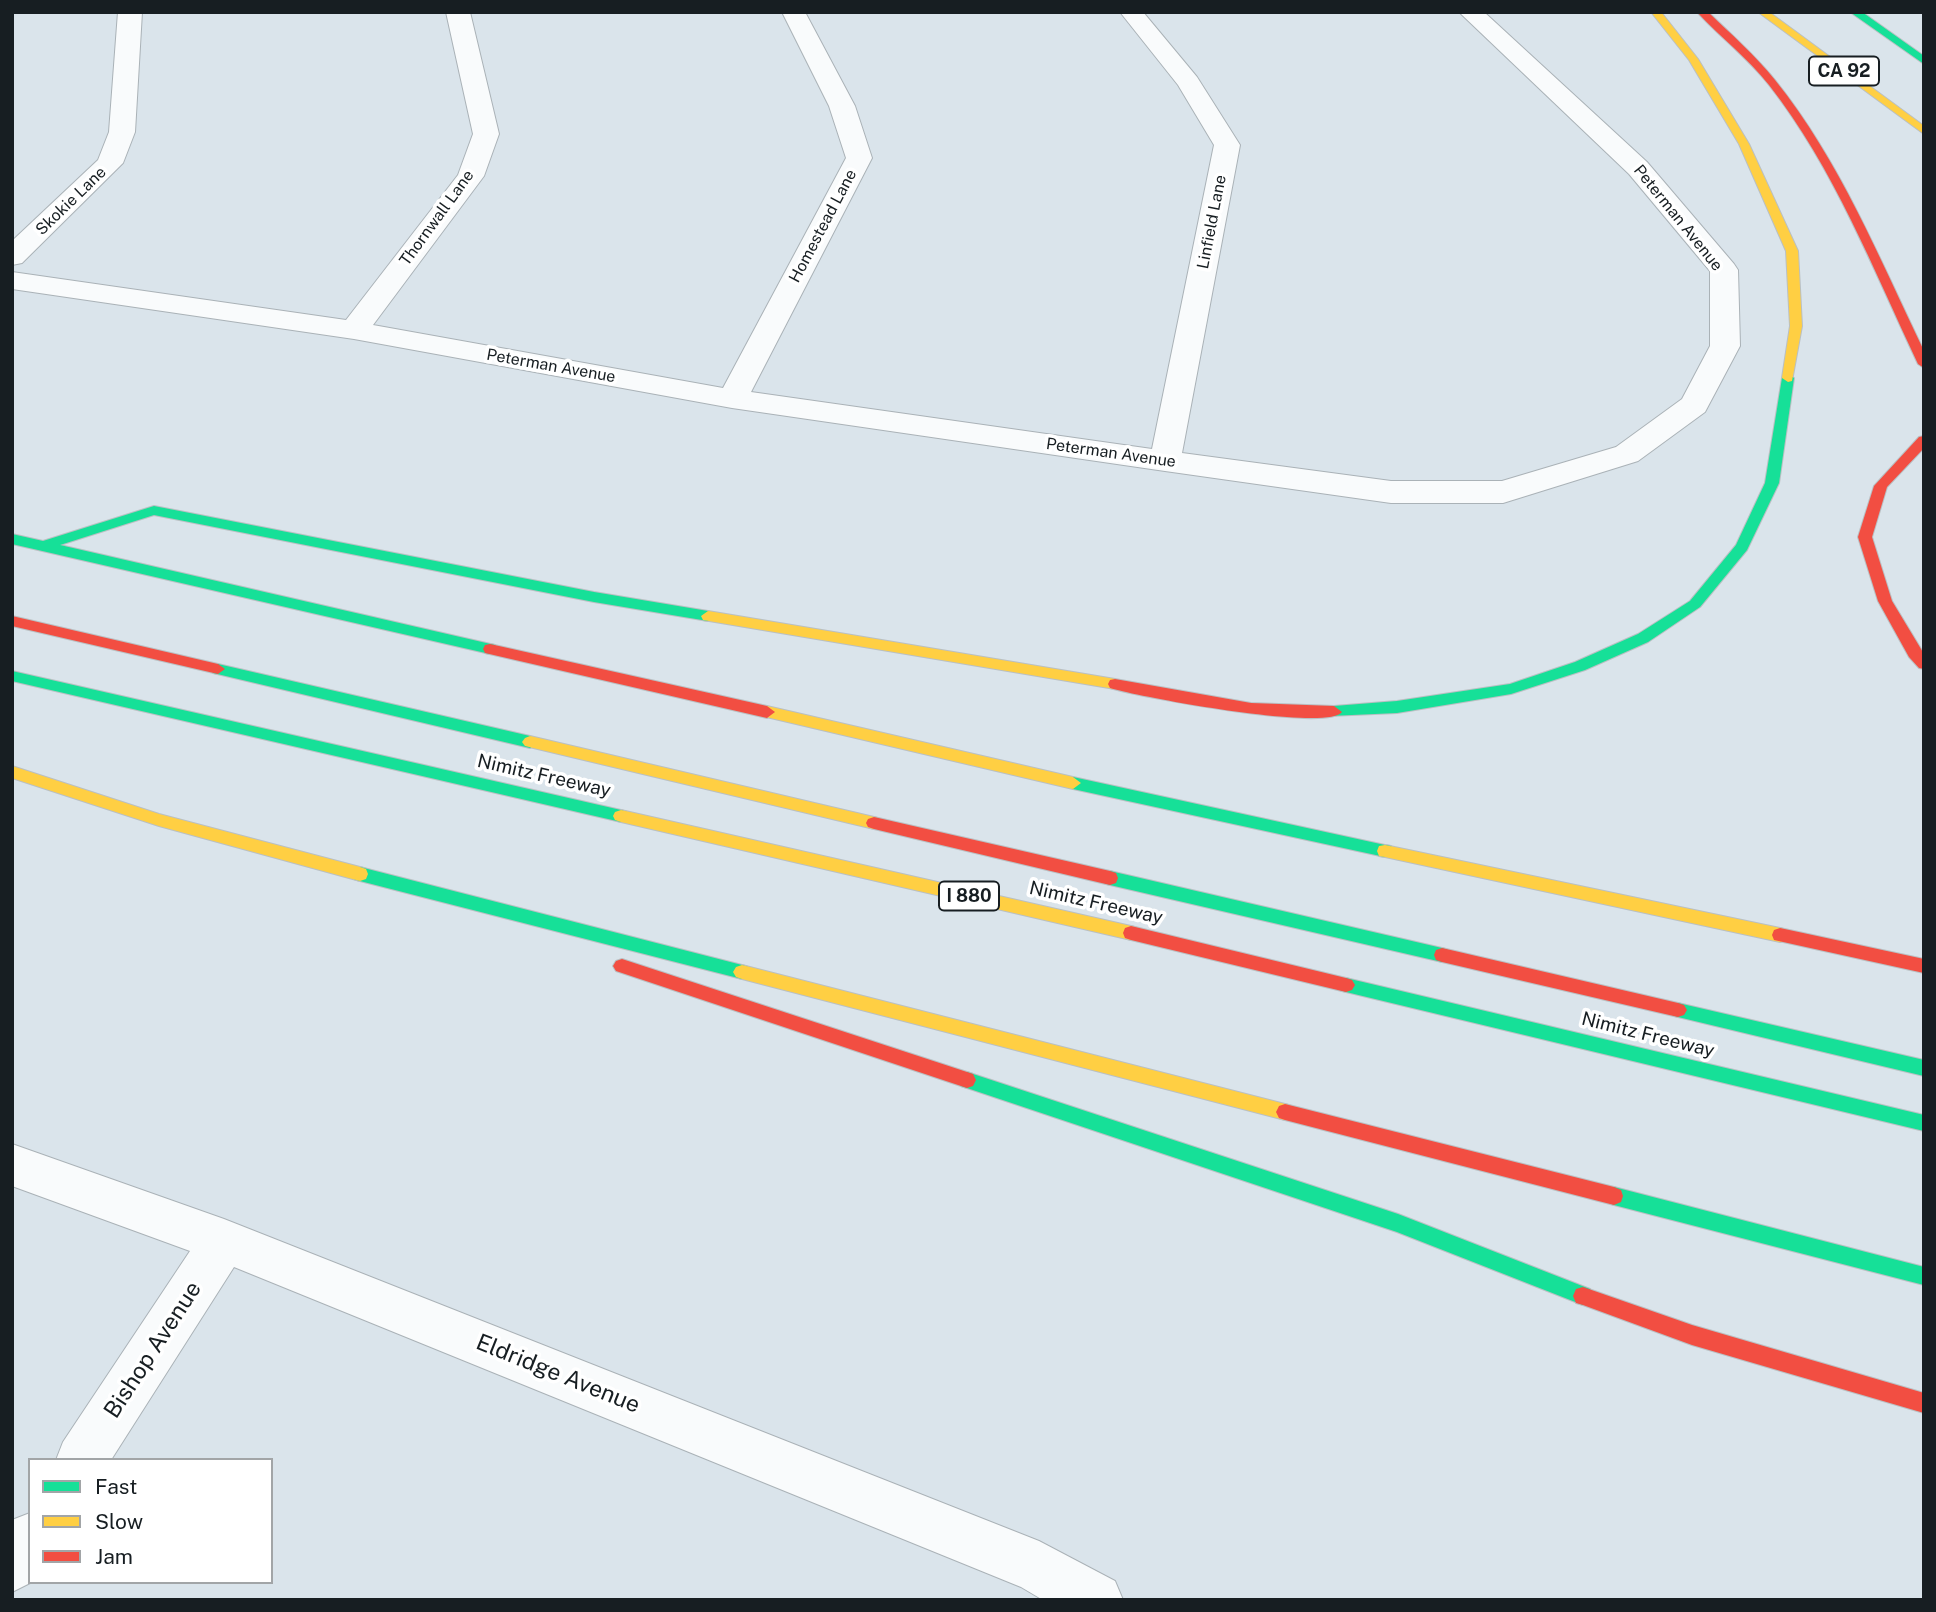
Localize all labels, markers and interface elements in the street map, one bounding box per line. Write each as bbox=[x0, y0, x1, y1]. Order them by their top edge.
road number: CA 92 bbox=[1809, 56, 1879, 86]
street label: Peterman Avenue bbox=[1629, 161, 1727, 275]
street label: Skokie Lane bbox=[32, 163, 110, 239]
street label: Thornwall Lane bbox=[396, 166, 478, 270]
street label: Homestead Lane bbox=[785, 166, 861, 286]
street label: Linfield Lane bbox=[1193, 173, 1231, 271]
street label: Peterman Avenue bbox=[485, 345, 617, 387]
street label: Peterman Avenue bbox=[1045, 434, 1177, 472]
street label: Nimitz Freeway bbox=[475, 750, 613, 802]
street label: Nimitz Freeway bbox=[1027, 877, 1165, 929]
road number: I 880 bbox=[939, 882, 999, 911]
street label: Nimitz Freeway bbox=[1579, 1007, 1717, 1063]
street label: Bishop Avenue bbox=[99, 1277, 207, 1423]
street label: Eldridge Avenue bbox=[472, 1329, 644, 1419]
legend bbox=[28, 1458, 273, 1584]
text: Fast bbox=[95, 1474, 137, 1499]
text: Slow bbox=[95, 1509, 143, 1534]
text: Jam bbox=[95, 1544, 133, 1569]

